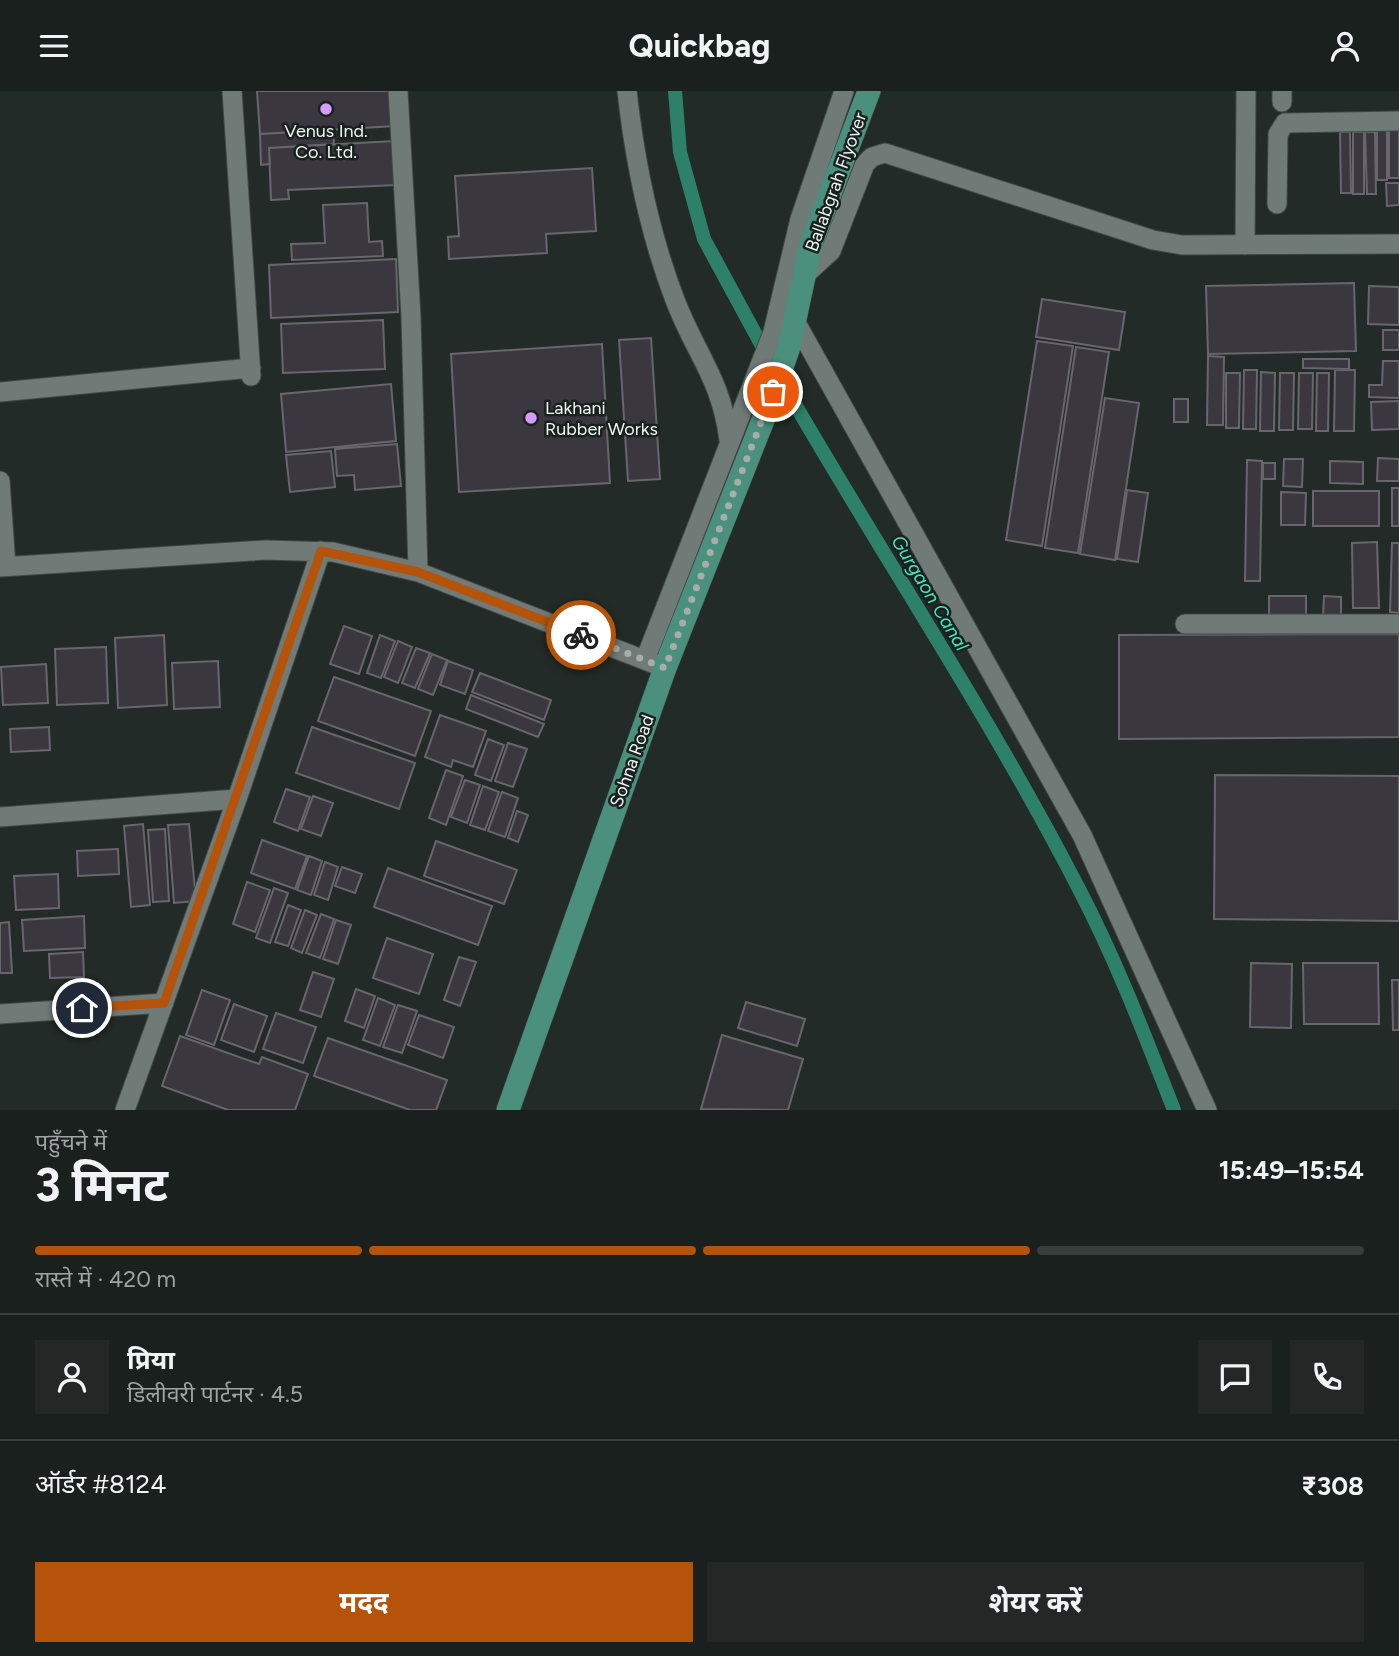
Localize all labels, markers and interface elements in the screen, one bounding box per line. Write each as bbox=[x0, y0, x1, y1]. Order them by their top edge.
icon: menu bbox=[35, 27, 73, 65]
text: Quickbag bbox=[629, 27, 770, 65]
icon: person bbox=[1326, 27, 1364, 65]
marker: Venus Ind. Co. Ltd. bbox=[318, 101, 334, 117]
street label: Ballabgrah Flyover bbox=[801, 109, 871, 255]
place label: Venus Ind. Co. Ltd. bbox=[284, 120, 368, 163]
pin bbox=[743, 362, 803, 422]
icon: bag bbox=[754, 373, 792, 411]
place label: Lakhani Rubber Works bbox=[545, 397, 658, 440]
marker: Lakhani Rubber Works bbox=[523, 410, 539, 426]
water label: Gurgaon Canal bbox=[886, 531, 974, 656]
courier bbox=[546, 600, 616, 670]
icon: bike bbox=[562, 616, 600, 654]
street label: Sohna Road bbox=[605, 712, 659, 810]
pin bbox=[52, 978, 112, 1038]
icon: home bbox=[63, 989, 101, 1027]
text: पहुँचने में bbox=[35, 1128, 107, 1156]
text: 15:49–15:54 bbox=[1219, 1154, 1364, 1186]
text: 3 मिनट bbox=[35, 1157, 168, 1213]
text: रास्ते में · 420 m bbox=[35, 1265, 176, 1293]
button: person bbox=[35, 1340, 109, 1414]
button: chat bbox=[1198, 1340, 1272, 1414]
button: phone bbox=[1290, 1340, 1364, 1414]
text: प्रिया bbox=[127, 1344, 175, 1376]
text: डिलीवरी पार्टनर · 4.5 bbox=[127, 1380, 303, 1408]
text: ऑर्डर #8124 bbox=[35, 1468, 166, 1500]
text: ₹308 bbox=[1301, 1470, 1364, 1502]
button: मदद bbox=[35, 1562, 693, 1642]
button: शेयर करें bbox=[707, 1562, 1364, 1642]

